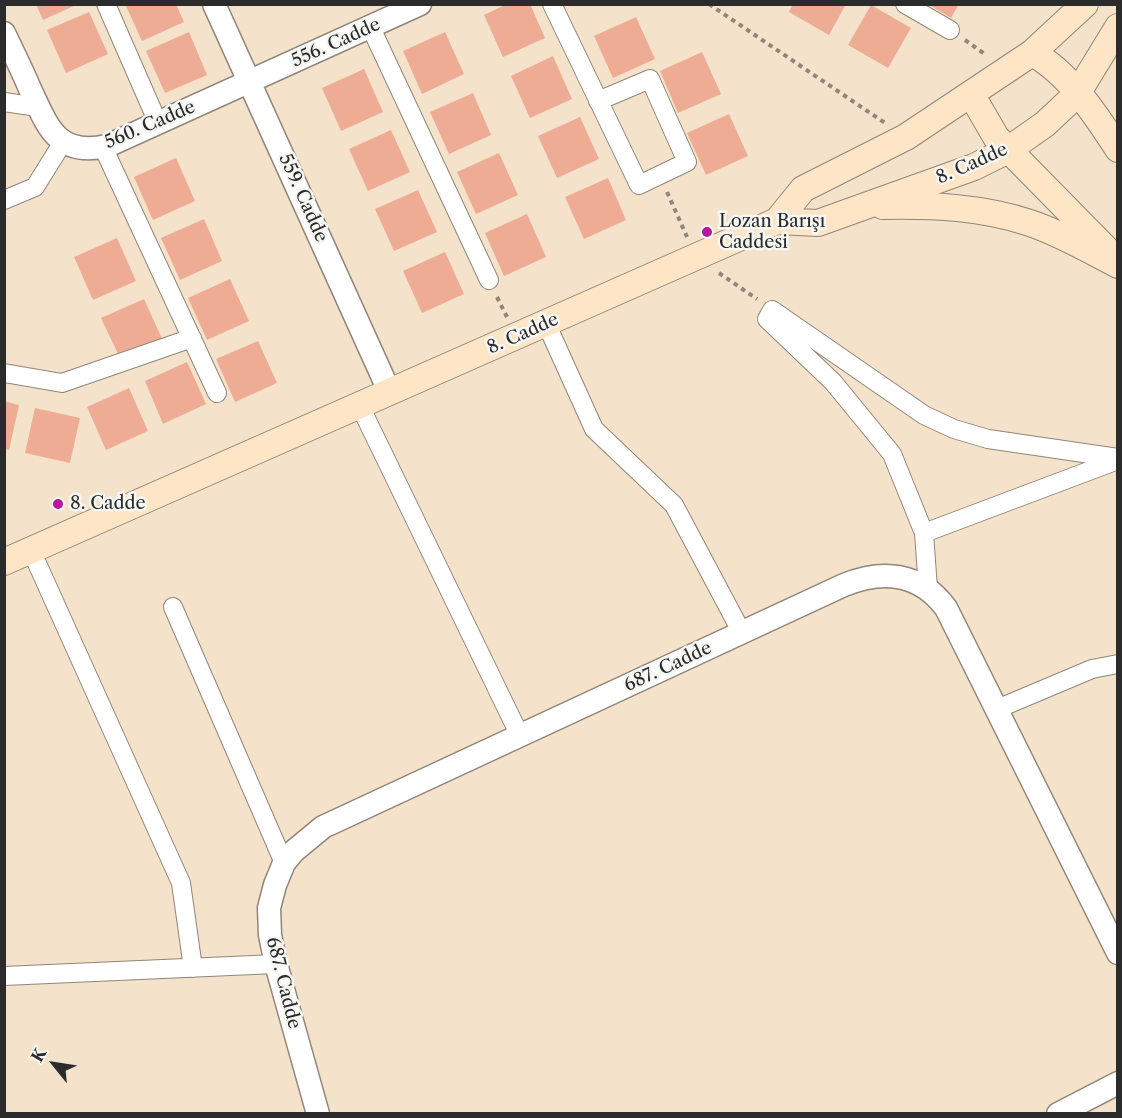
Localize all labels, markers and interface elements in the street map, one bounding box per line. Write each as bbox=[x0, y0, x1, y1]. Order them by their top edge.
street label: 556. Cadde bbox=[288, 14, 384, 72]
street label: 560. Cadde bbox=[101, 96, 199, 154]
street label: 8. Cadde bbox=[933, 139, 1011, 189]
street label: 559. Cadde bbox=[274, 151, 332, 245]
place label: Lozan Barışı Caddesi bbox=[719, 211, 825, 254]
marker: Lozan Barışı Caddesi bbox=[700, 225, 714, 239]
street label: 8. Cadde bbox=[484, 309, 562, 359]
place label: 8. Cadde bbox=[70, 493, 146, 515]
marker: 8. Cadde bbox=[51, 497, 65, 511]
street label: 687. Cadde bbox=[621, 637, 715, 697]
street label: 687. Cadde bbox=[261, 935, 305, 1031]
north arrow bbox=[24, 1034, 84, 1094]
text: K bbox=[27, 1044, 50, 1066]

